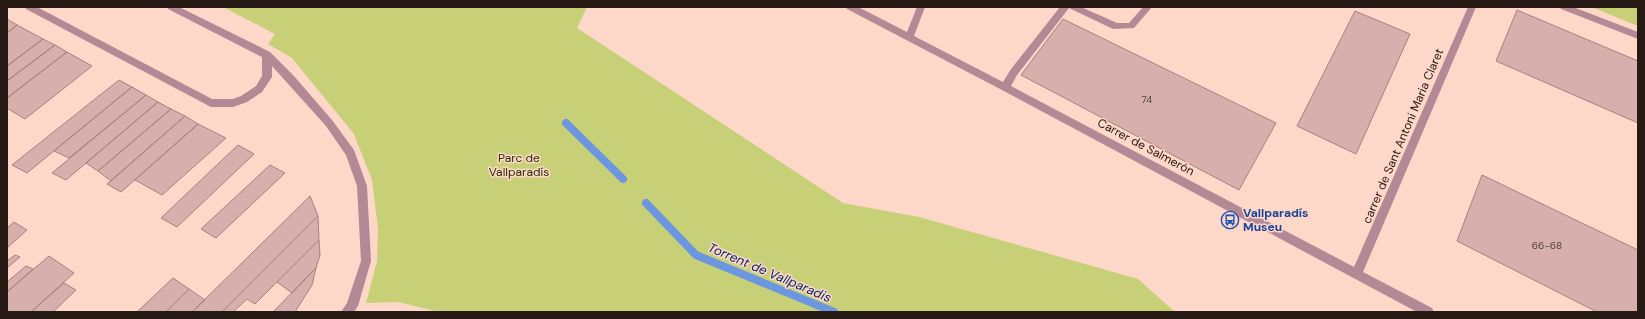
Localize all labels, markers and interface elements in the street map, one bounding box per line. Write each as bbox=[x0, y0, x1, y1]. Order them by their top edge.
street label: carrer de Sant Antoni Maria Claret bbox=[1359, 46, 1447, 226]
house number: 74 bbox=[1142, 93, 1152, 106]
street label: Carrer de Salmerón bbox=[1095, 115, 1197, 179]
park label: Parc de Vallparadís bbox=[489, 150, 549, 180]
place label: Vallparadís Museu bbox=[1243, 205, 1308, 235]
bus stop icon: Vallparadís Museu bbox=[1220, 210, 1240, 230]
water label: Torrent de Vallparadis bbox=[706, 239, 834, 306]
house number: 66-68 bbox=[1532, 239, 1562, 252]

